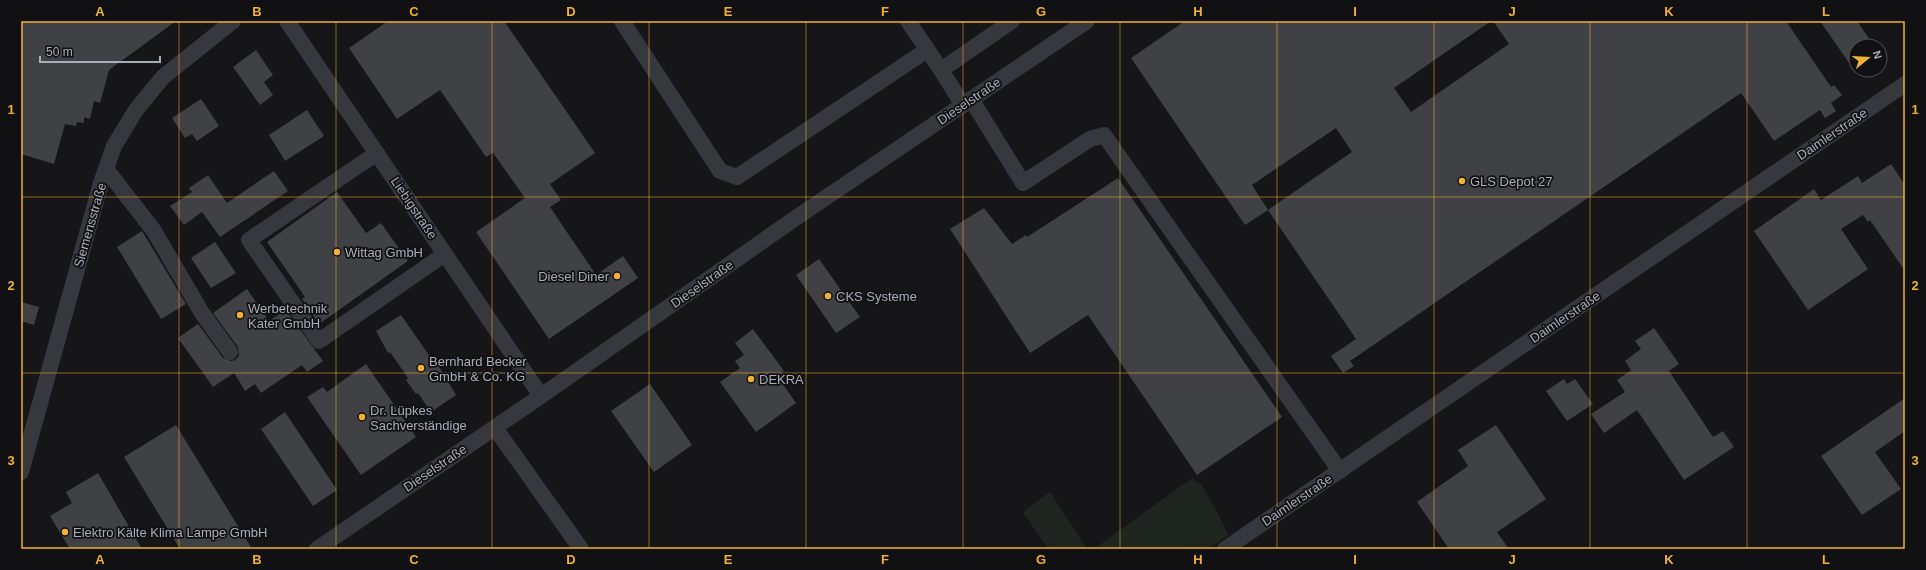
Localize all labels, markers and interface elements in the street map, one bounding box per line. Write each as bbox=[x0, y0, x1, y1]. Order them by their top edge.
text: A bbox=[95, 4, 105, 19]
text: B bbox=[252, 4, 262, 19]
text: C bbox=[409, 4, 419, 19]
text: D bbox=[566, 4, 576, 19]
text: E bbox=[724, 4, 733, 19]
text: F bbox=[881, 4, 889, 19]
text: G bbox=[1036, 4, 1046, 19]
text: H bbox=[1193, 4, 1203, 19]
text: I bbox=[1353, 4, 1357, 19]
text: J bbox=[1508, 4, 1516, 19]
text: K bbox=[1664, 4, 1674, 19]
text: L bbox=[1822, 4, 1830, 19]
scale bar bbox=[40, 38, 160, 64]
north arrow bbox=[1848, 38, 1888, 78]
text: 50 m bbox=[46, 45, 73, 59]
text: N bbox=[1871, 49, 1884, 61]
street label: Dieselstraße bbox=[935, 74, 1003, 128]
text: 1 bbox=[7, 102, 15, 117]
text: 1 bbox=[1911, 102, 1919, 117]
street label: Daimlerstraße bbox=[1794, 105, 1870, 163]
street label: Liebigstraße bbox=[388, 174, 440, 242]
place label: GLS Depot 27 bbox=[1470, 174, 1552, 189]
marker: GLS Depot 27 bbox=[1457, 176, 1467, 186]
street label: Siemensstraße bbox=[71, 181, 109, 269]
place label: Wittag GmbH bbox=[345, 245, 423, 260]
marker: Wittag GmbH bbox=[332, 247, 342, 257]
street label: Dieselstraße bbox=[668, 257, 736, 311]
place label: Diesel Diner bbox=[538, 269, 610, 284]
marker: Diesel Diner bbox=[612, 271, 622, 281]
text: 2 bbox=[7, 278, 15, 293]
text: 2 bbox=[1911, 278, 1919, 293]
street label: Daimlerstraße bbox=[1527, 288, 1603, 346]
place label: CKS Systeme bbox=[836, 289, 917, 304]
marker: CKS Systeme bbox=[823, 291, 833, 301]
place label: Werbetechnik Kater GmbH bbox=[248, 301, 328, 331]
marker: Werbetechnik Kater GmbH bbox=[235, 310, 245, 320]
place label: Bernhard Becker GmbH & Co. KG bbox=[429, 354, 527, 384]
marker: Bernhard Becker GmbH & Co. KG bbox=[416, 363, 426, 373]
place label: DEKRA bbox=[759, 372, 804, 387]
marker: DEKRA bbox=[746, 374, 756, 384]
place label: Dr. Lüpkes Sachverständige bbox=[370, 403, 467, 433]
marker: Dr. Lüpkes Sachverständige bbox=[357, 412, 367, 422]
street label: Dieselstraße bbox=[401, 441, 469, 495]
text: 3 bbox=[7, 453, 15, 468]
text: 3 bbox=[1911, 453, 1919, 468]
street label: Daimlerstraße bbox=[1259, 471, 1335, 529]
place label: Elektro Kälte Klima Lampe GmbH bbox=[73, 525, 267, 540]
marker: Elektro Kälte Klima Lampe GmbH bbox=[60, 527, 70, 537]
text: A bbox=[95, 552, 105, 567]
text: B bbox=[252, 552, 262, 567]
text: C bbox=[409, 552, 419, 567]
text: D bbox=[566, 552, 576, 567]
text: E bbox=[724, 552, 733, 567]
text: F bbox=[881, 552, 889, 567]
text: G bbox=[1036, 552, 1046, 567]
text: H bbox=[1193, 552, 1203, 567]
text: I bbox=[1353, 552, 1357, 567]
text: J bbox=[1508, 552, 1516, 567]
text: K bbox=[1664, 552, 1674, 567]
text: L bbox=[1822, 552, 1830, 567]

